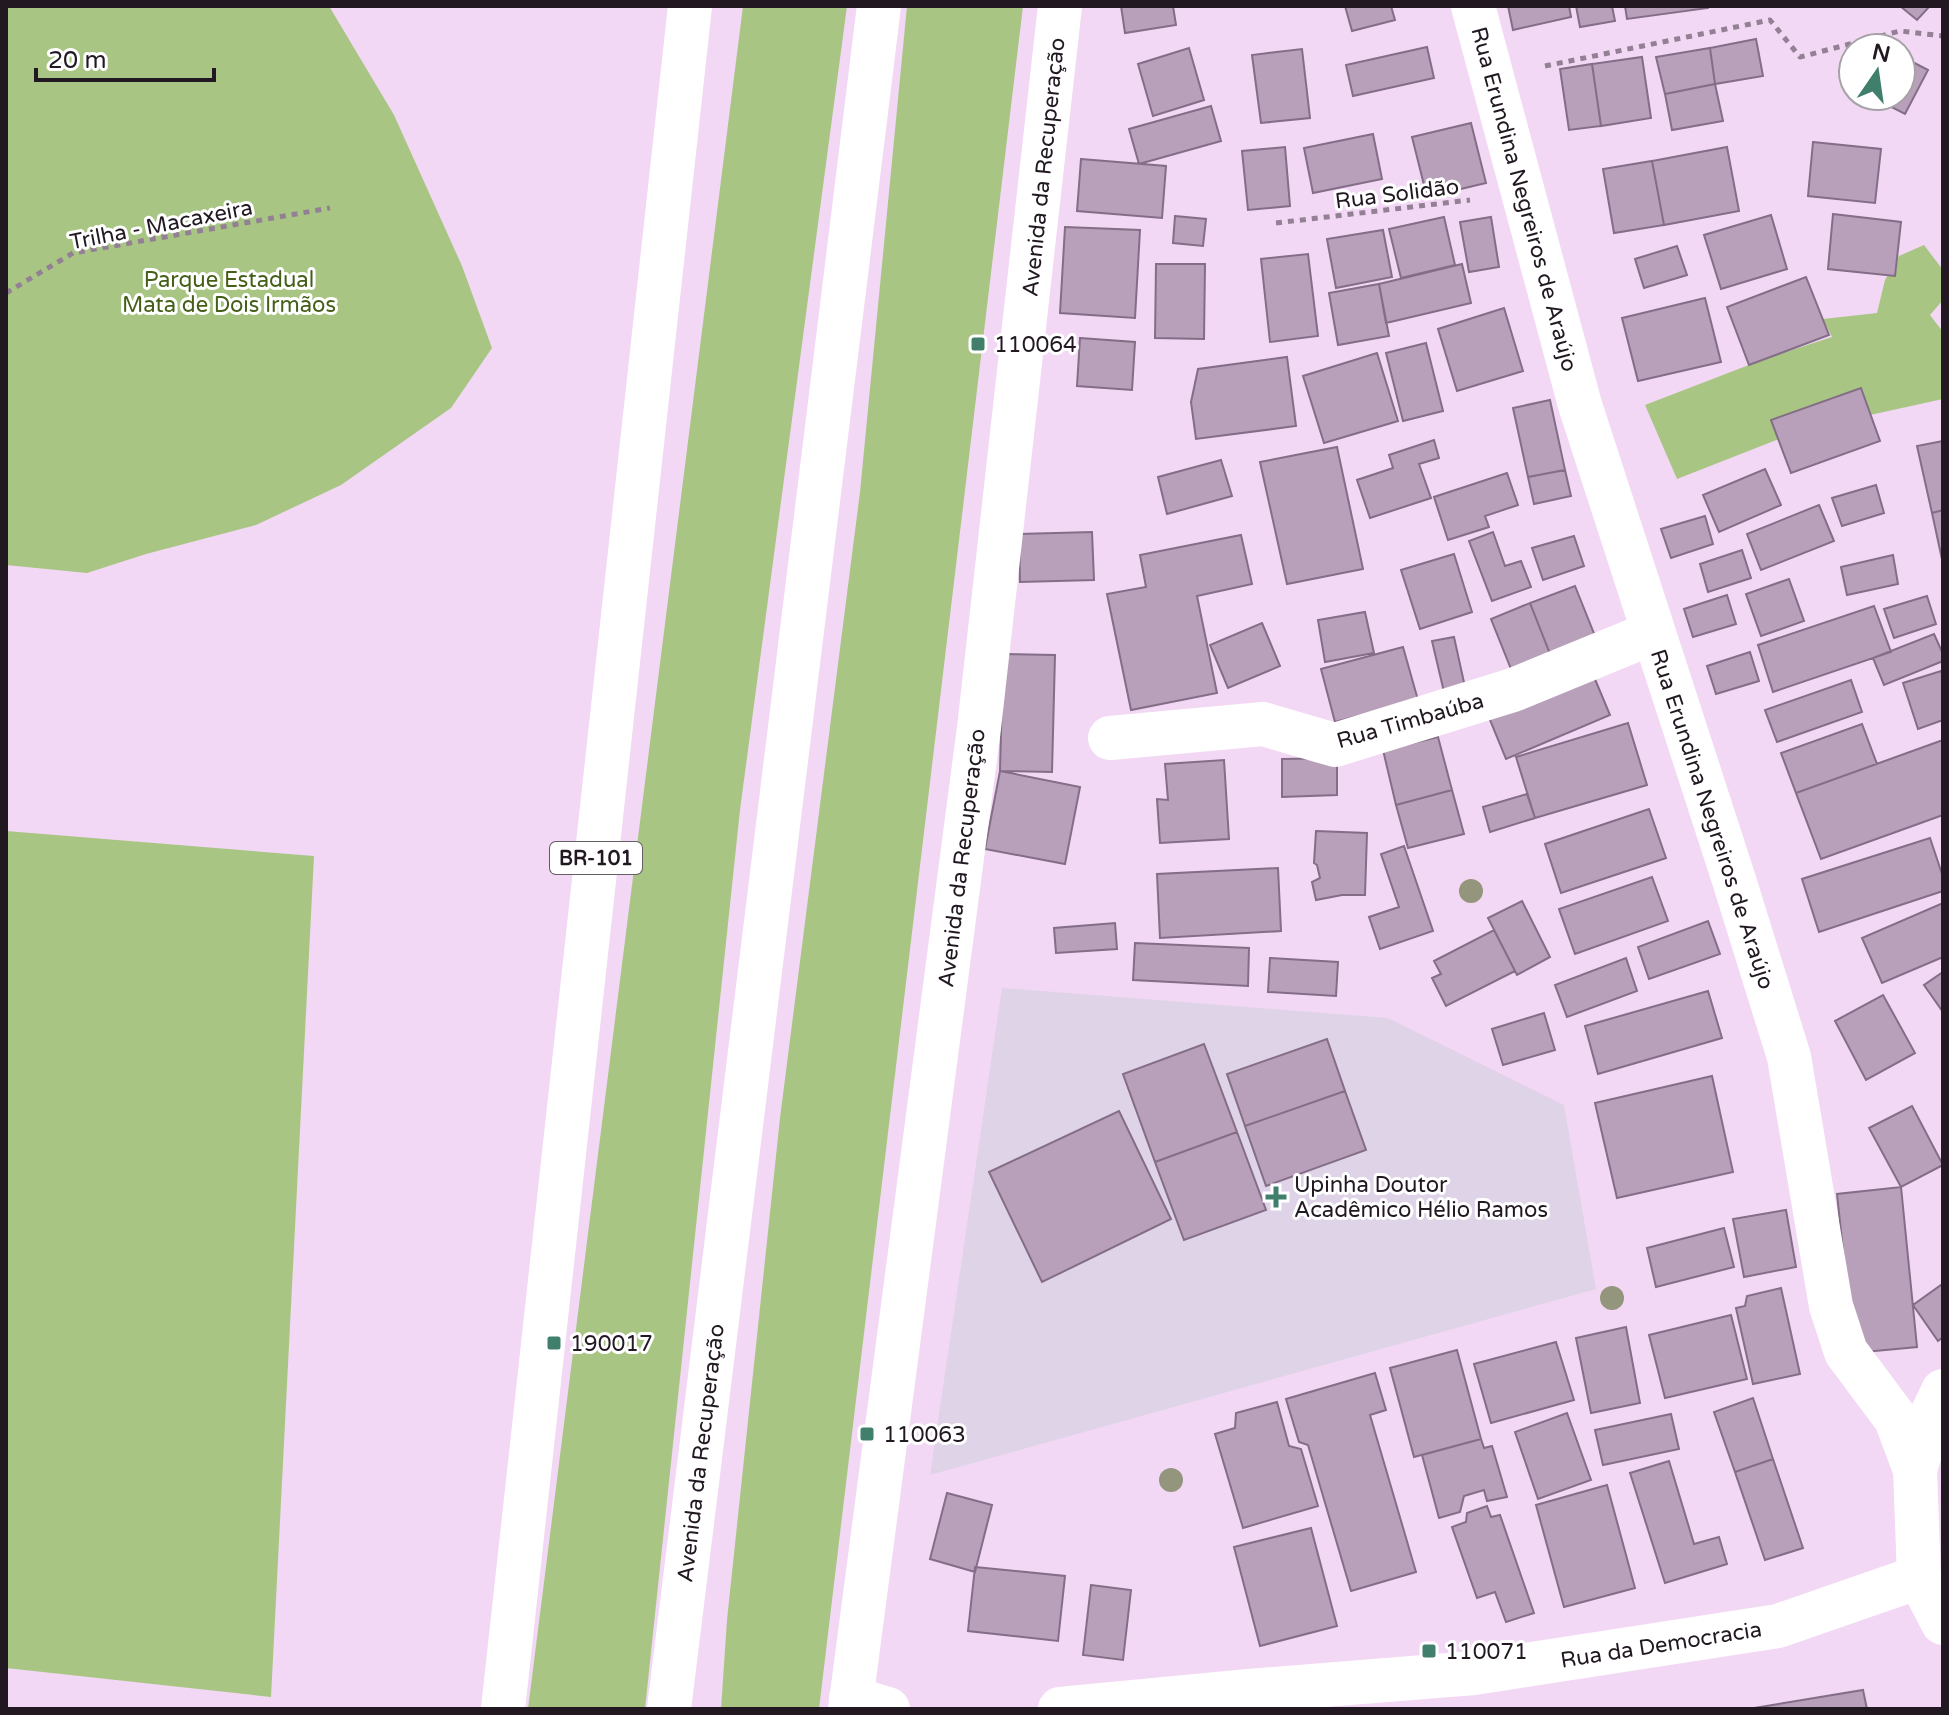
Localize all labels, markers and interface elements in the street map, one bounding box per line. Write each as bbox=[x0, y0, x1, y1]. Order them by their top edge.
street label: Rua Erundina Negreiros de Araújo bbox=[1465, 24, 1583, 375]
scale bar bbox=[36, 32, 214, 82]
north arrow bbox=[1837, 32, 1917, 112]
street label: Avenida da Recuperação bbox=[1017, 36, 1071, 298]
text: N bbox=[1870, 39, 1893, 68]
text: 20 m bbox=[48, 46, 106, 75]
street label: Rua Solidão bbox=[1334, 173, 1461, 214]
street label: Trilha - Macaxeira bbox=[68, 195, 255, 255]
park label: Parque Estadual Mata de Dois Irmãos bbox=[122, 267, 336, 318]
place label: 110064 bbox=[994, 332, 1077, 358]
marker: 110064 bbox=[969, 335, 987, 353]
street label: Rua Erundina Negreiros de Araújo bbox=[1645, 646, 1779, 993]
street label: Rua Timbaúba bbox=[1334, 688, 1487, 754]
street label: Avenida da Recuperação bbox=[933, 727, 991, 989]
road number: BR-101 bbox=[550, 842, 642, 874]
place label: Upinha Doutor Acadêmico Hélio Ramos bbox=[1294, 1172, 1548, 1223]
marker: Upinha Doutor Acadêmico Hélio Ramos bbox=[1265, 1186, 1287, 1208]
street label: Avenida da Recuperação bbox=[672, 1322, 730, 1584]
place label: 190017 bbox=[570, 1331, 653, 1357]
marker: 190017 bbox=[545, 1334, 563, 1352]
place label: 110063 bbox=[883, 1422, 966, 1448]
marker: 110063 bbox=[858, 1425, 876, 1443]
street label: Rua da Democracia bbox=[1559, 1616, 1764, 1674]
place label: 110071 bbox=[1445, 1639, 1528, 1665]
marker: 110071 bbox=[1420, 1642, 1438, 1660]

